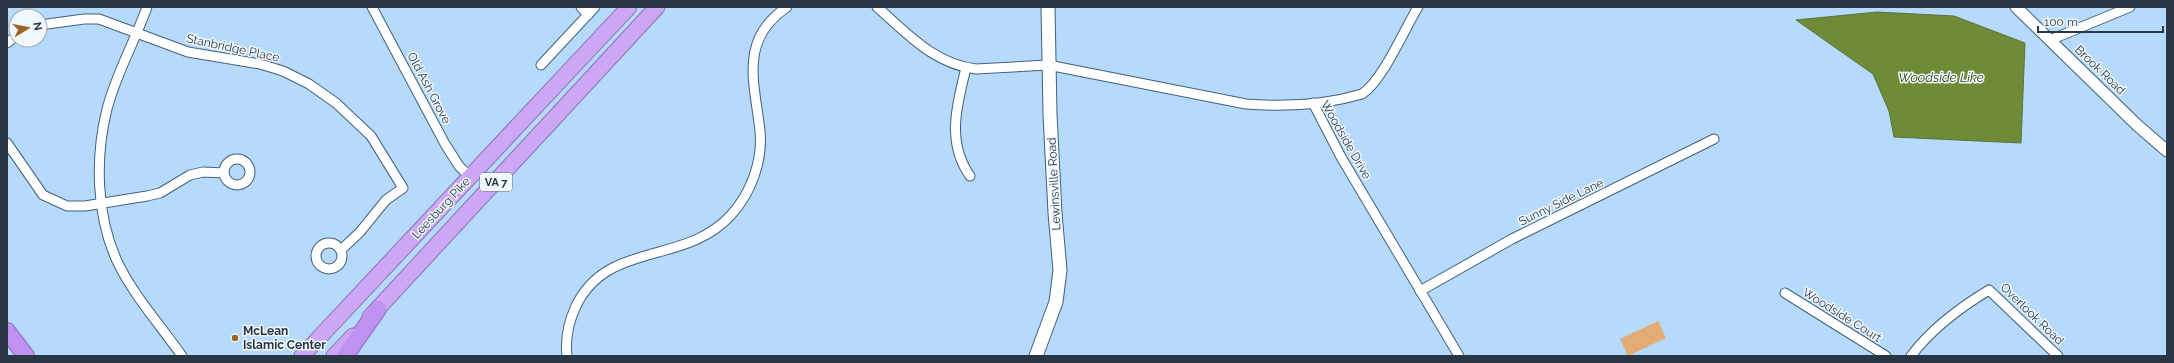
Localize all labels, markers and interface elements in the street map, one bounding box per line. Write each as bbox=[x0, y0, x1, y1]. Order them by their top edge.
north arrow bbox=[8, 8, 48, 48]
scale bar bbox=[2038, 8, 2163, 34]
text: 100 m bbox=[2044, 15, 2078, 29]
text: N bbox=[30, 21, 44, 32]
street label: Stanbridge Place bbox=[185, 31, 281, 65]
street label: Brook Road bbox=[2072, 43, 2128, 97]
street label: Old Ash Grove bbox=[404, 50, 454, 126]
water label: Woodside Like bbox=[1898, 70, 1984, 85]
street label: Woodside Drive bbox=[1318, 98, 1374, 182]
street label: Lewinsville Road bbox=[1045, 137, 1063, 231]
road number: VA 7 bbox=[480, 173, 512, 191]
street label: Leesburg Pike bbox=[409, 174, 473, 242]
street label: Sunny Side Lane bbox=[1516, 175, 1606, 229]
street label: Overlook Road bbox=[1998, 280, 2066, 348]
street label: Woodside Court bbox=[1800, 285, 1884, 345]
place label: McLean Islamic Center bbox=[243, 324, 326, 352]
marker: McLean Islamic Center bbox=[230, 333, 240, 343]

